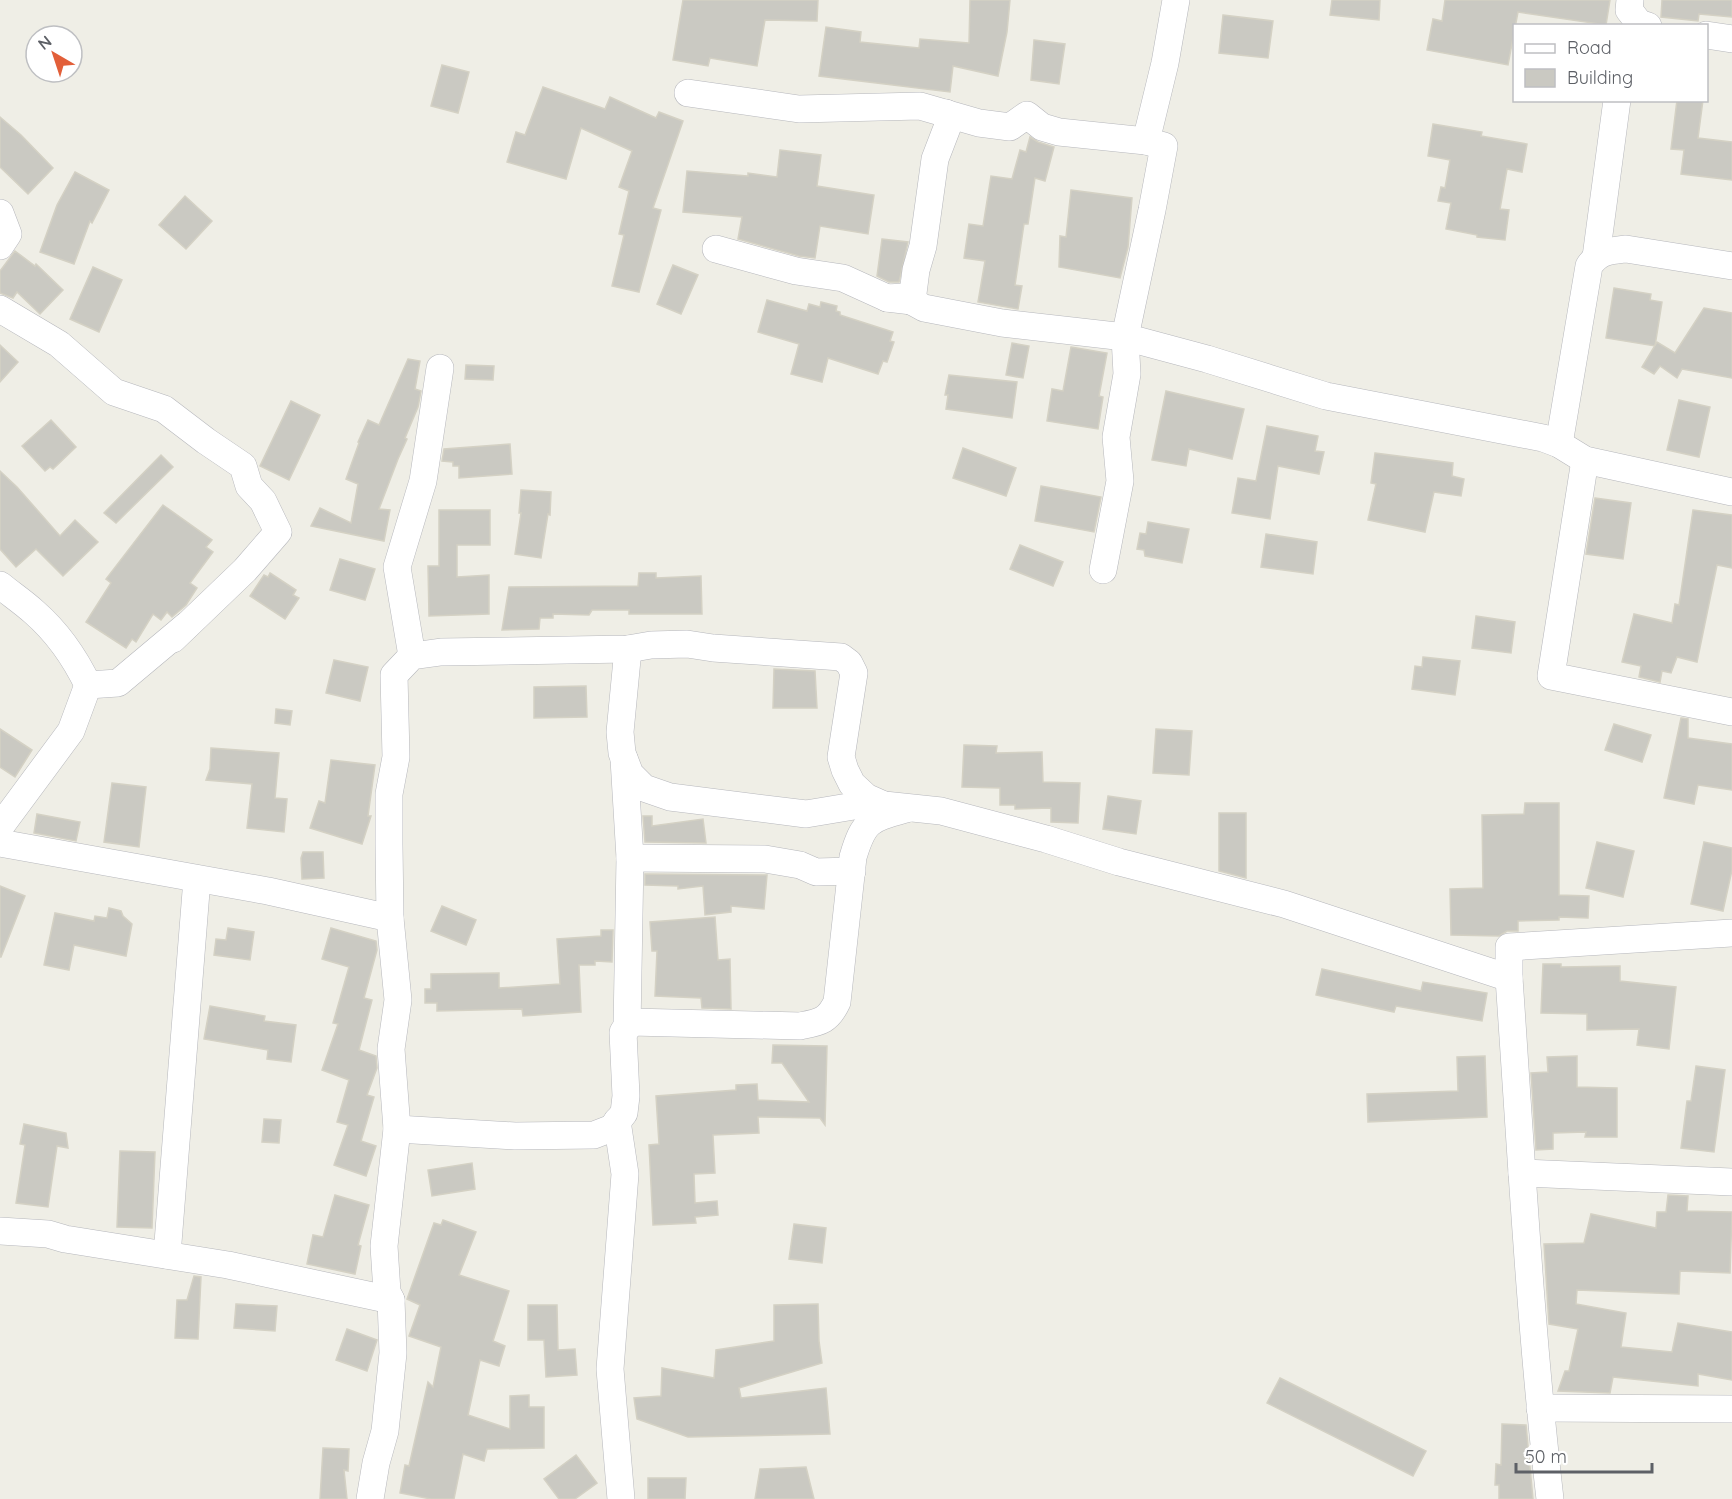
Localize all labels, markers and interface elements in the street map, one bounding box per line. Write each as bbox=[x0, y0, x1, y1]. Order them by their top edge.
north arrow bbox=[24, 24, 84, 84]
legend bbox=[1513, 24, 1708, 102]
text: N bbox=[34, 31, 55, 54]
text: Road bbox=[1567, 36, 1612, 59]
text: Building bbox=[1567, 66, 1633, 89]
scale bar bbox=[1516, 1436, 1652, 1474]
text: 50 m bbox=[1525, 1445, 1567, 1468]

